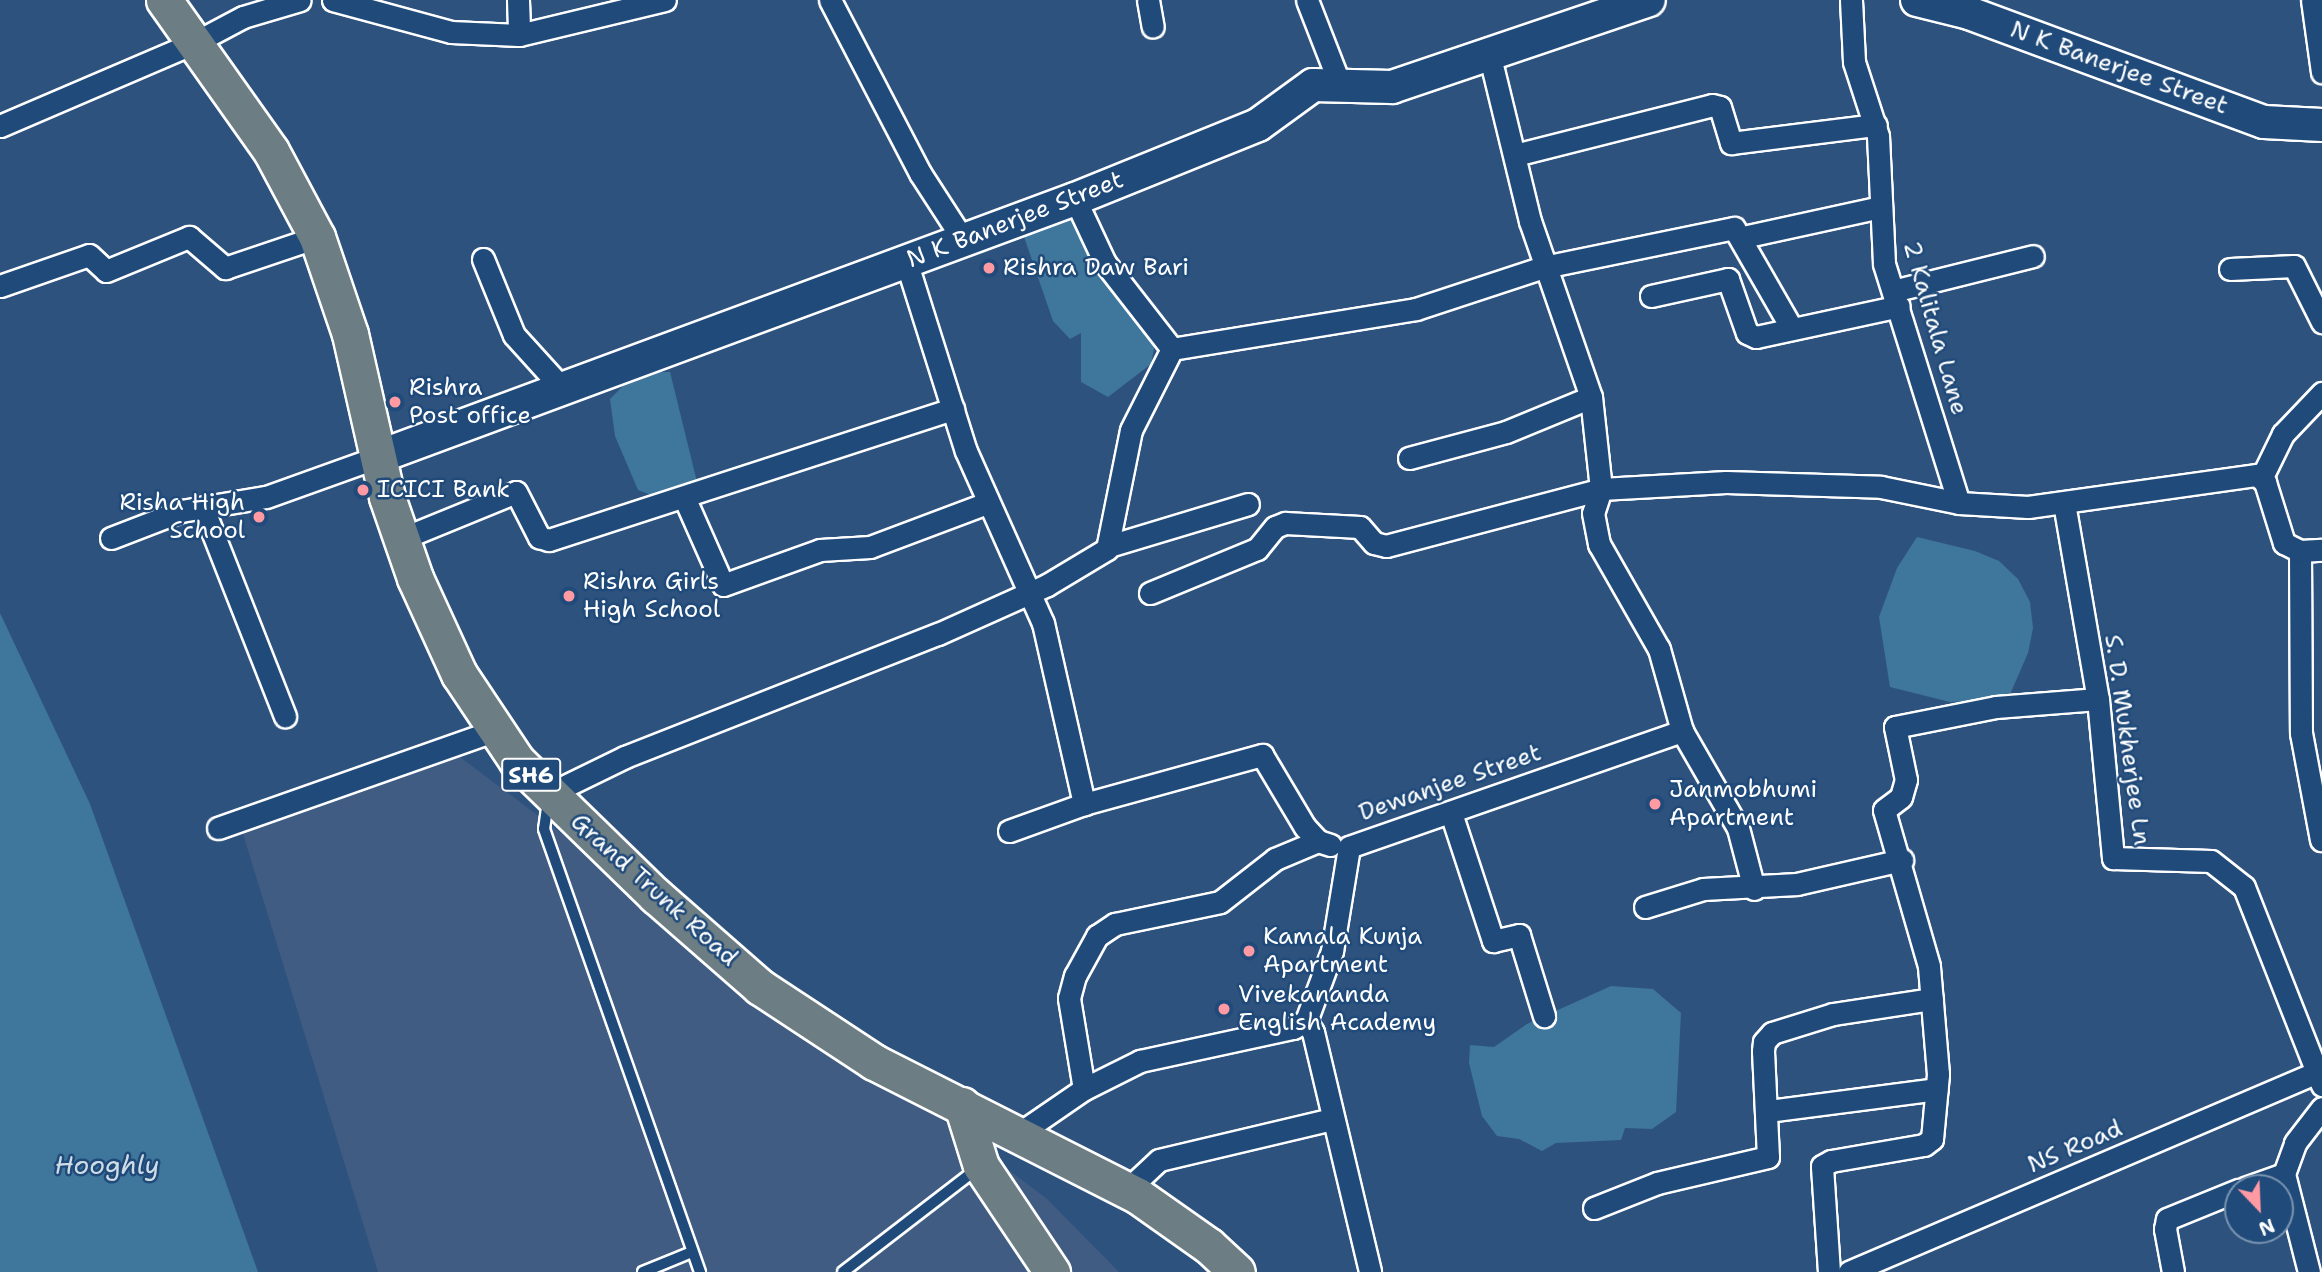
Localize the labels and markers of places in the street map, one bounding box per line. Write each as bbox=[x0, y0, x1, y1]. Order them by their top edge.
place label: Rishra Daw Bari bbox=[1003, 254, 1189, 282]
marker: Rishra Daw Bari bbox=[981, 260, 997, 276]
place label: Rishra Post office bbox=[409, 374, 531, 430]
marker: Rishra Post office bbox=[387, 394, 403, 410]
place label: ICICI Bank bbox=[377, 476, 510, 504]
marker: ICICI Bank bbox=[355, 482, 371, 498]
place label: Risha High School bbox=[119, 489, 245, 545]
marker: Risha High School bbox=[251, 509, 267, 525]
place label: Rishra Girls High School bbox=[583, 568, 720, 624]
marker: Rishra Girls High School bbox=[561, 588, 577, 604]
place label: Janmobhumi Apartment bbox=[1669, 776, 1817, 832]
marker: Janmobhumi Apartment bbox=[1647, 796, 1663, 812]
place label: Kamala Kunja Apartment bbox=[1263, 923, 1422, 979]
marker: Kamala Kunja Apartment bbox=[1241, 943, 1257, 959]
place label: Vivekananda English Academy bbox=[1238, 981, 1436, 1037]
marker: Vivekananda English Academy bbox=[1216, 1001, 1232, 1017]

